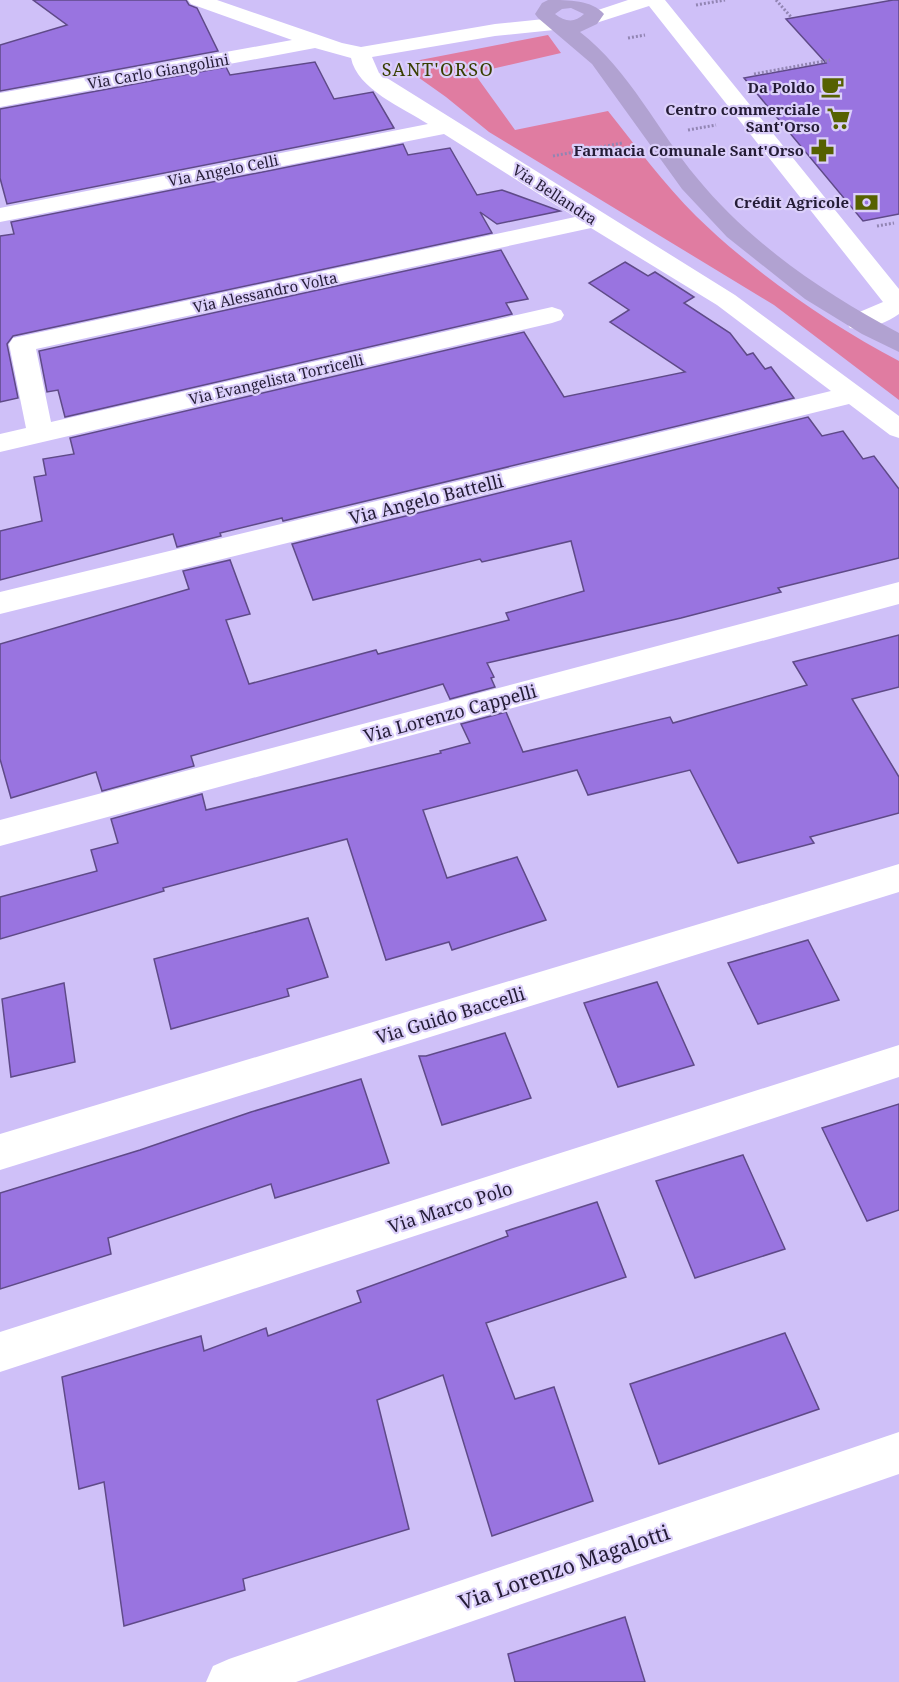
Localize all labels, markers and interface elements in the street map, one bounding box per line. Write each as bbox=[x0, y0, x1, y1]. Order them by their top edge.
street label: Via Carlo Giangolini bbox=[86, 49, 231, 93]
district label: SANT'ORSO bbox=[382, 57, 494, 81]
cafe icon: Da Poldo bbox=[820, 74, 846, 100]
place label: Da Poldo bbox=[748, 77, 815, 97]
place label: Centro commerciale Sant'Orso bbox=[665, 99, 820, 136]
supermarket icon: Centro commerciale Sant'Orso bbox=[825, 105, 851, 131]
pharmacy icon: Farmacia Comunale Sant'Orso bbox=[809, 137, 835, 163]
place label: Farmacia Comunale Sant'Orso bbox=[574, 140, 804, 160]
street label: Via Angelo Celli bbox=[166, 149, 280, 191]
street label: Via Bellandra bbox=[509, 159, 601, 229]
bank icon: Crédit Agricole bbox=[854, 189, 880, 215]
place label: Crédit Agricole bbox=[734, 192, 849, 212]
street label: Via Alessandro Volta bbox=[191, 267, 339, 317]
street label: Via Evangelista Torricelli bbox=[187, 349, 366, 409]
street label: Via Angelo Battelli bbox=[346, 468, 506, 530]
street label: Via Lorenzo Cappelli bbox=[361, 678, 539, 748]
street label: Via Guido Baccelli bbox=[372, 981, 528, 1049]
street label: Via Marco Polo bbox=[385, 1176, 515, 1238]
street label: Via Lorenzo Magalotti bbox=[455, 1518, 673, 1616]

